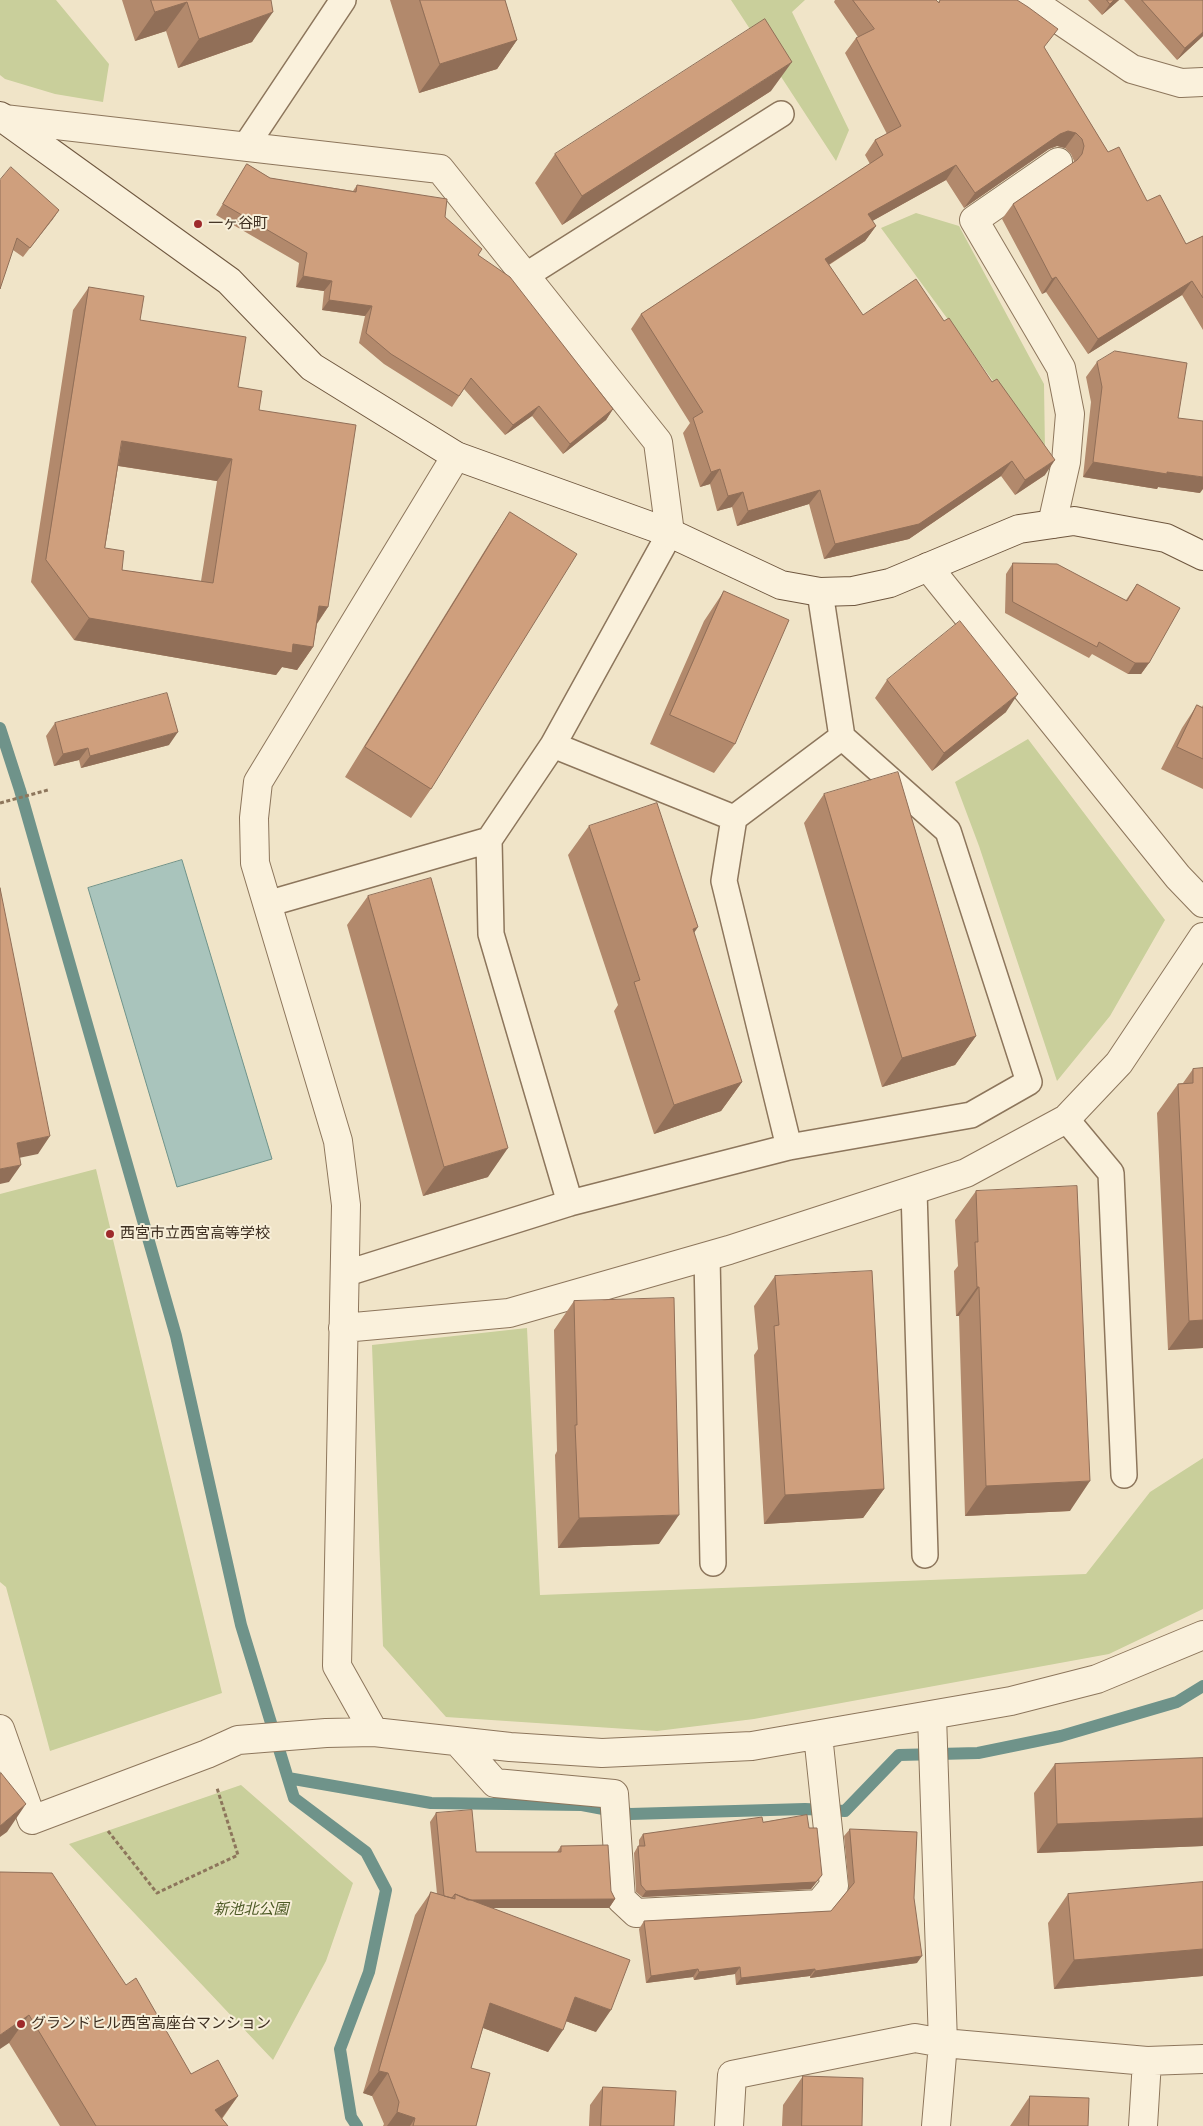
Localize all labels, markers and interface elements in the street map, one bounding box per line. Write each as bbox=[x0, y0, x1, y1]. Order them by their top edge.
place label: 一ヶ谷町 bbox=[208, 215, 268, 233]
marker: 一ヶ谷町 bbox=[192, 218, 204, 230]
place label: 西宮市立西宮高等学校 bbox=[120, 1225, 270, 1243]
marker: 西宮市立西宮高等学校 bbox=[104, 1228, 116, 1240]
park label: 新池北公園 bbox=[214, 1901, 288, 1919]
place label: グランドヒル西宮高座台マンション bbox=[31, 2015, 271, 2033]
marker: グランドヒル西宮高座台マンション bbox=[15, 2018, 27, 2030]

